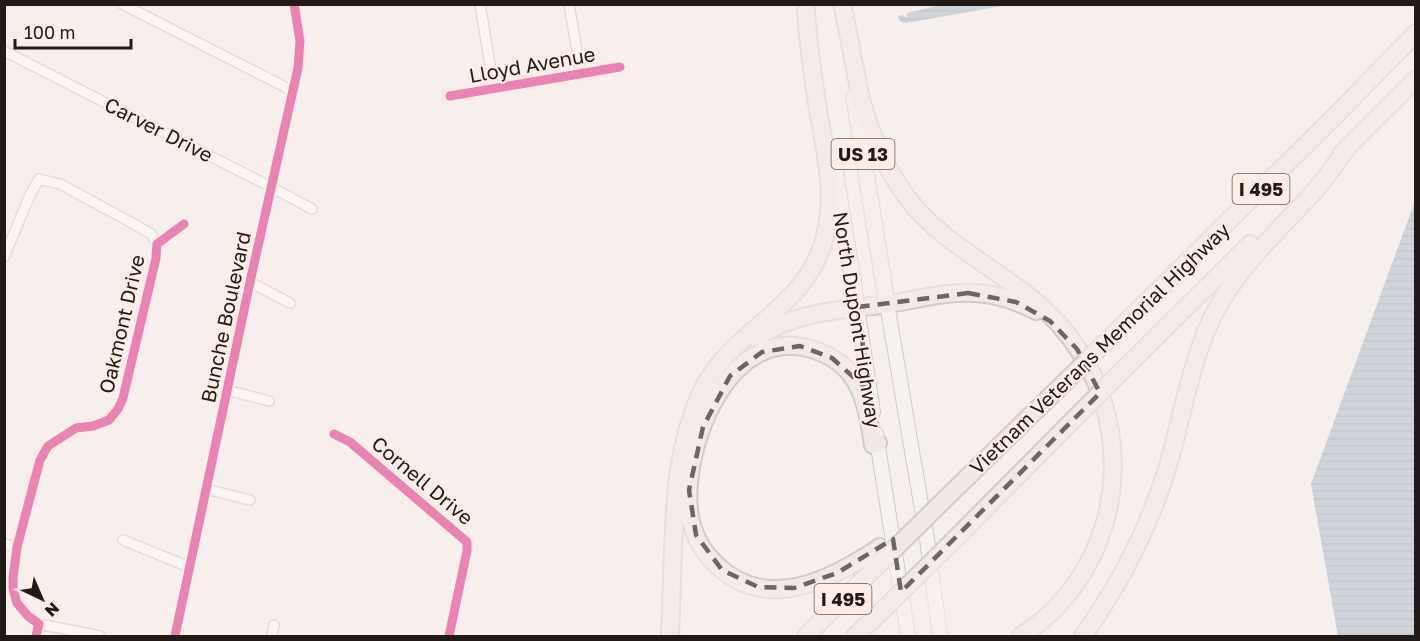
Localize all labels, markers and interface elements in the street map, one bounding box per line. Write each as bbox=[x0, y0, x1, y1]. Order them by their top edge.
scale bar bbox=[15, 12, 130, 50]
text: 100 m bbox=[24, 21, 75, 43]
street label: Lloyd Avenue bbox=[467, 41, 597, 87]
street label: Carver Drive bbox=[101, 92, 217, 166]
road number: US 13 bbox=[832, 139, 894, 169]
road number: I 495 bbox=[1232, 174, 1290, 204]
street label: North Dupont Highway bbox=[829, 210, 887, 430]
street label: Vietnam Veterans Memorial Highway bbox=[964, 217, 1234, 479]
street label: Bunche Boulevard bbox=[195, 229, 255, 405]
street label: Oakmont Drive bbox=[93, 252, 149, 396]
street label: Cornell Drive bbox=[368, 431, 478, 529]
north arrow bbox=[12, 569, 72, 629]
road number: I 495 bbox=[814, 584, 872, 614]
text: N bbox=[41, 598, 64, 621]

